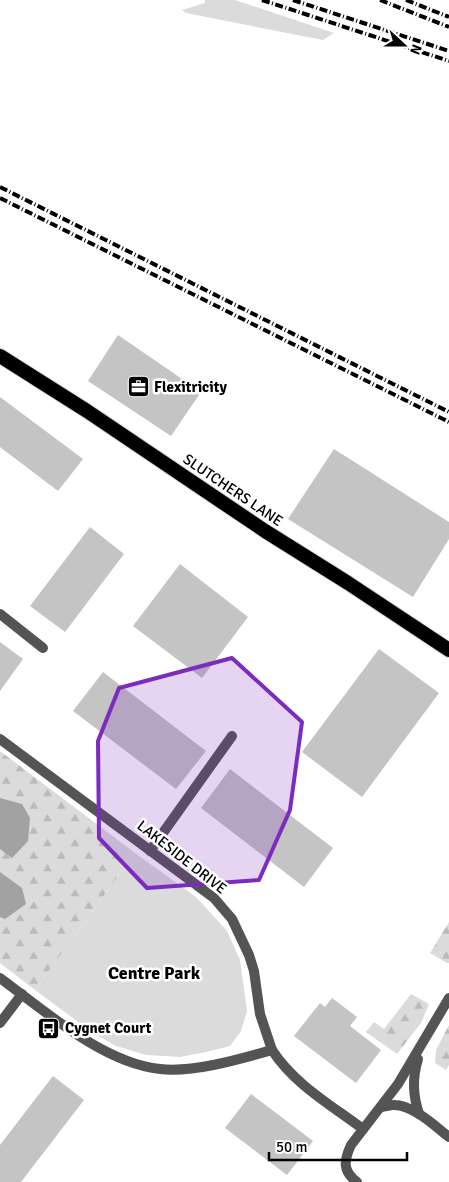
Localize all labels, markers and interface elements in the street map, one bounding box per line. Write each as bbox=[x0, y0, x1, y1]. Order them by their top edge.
north arrow bbox=[379, 20, 429, 70]
text: N bbox=[406, 42, 425, 57]
office icon: Flexitricity bbox=[126, 375, 150, 399]
place label: Flexitricity bbox=[154, 378, 228, 396]
street label: SLUTCHERS LANE bbox=[180, 450, 286, 530]
street label: LAKESIDE DRIVE bbox=[134, 816, 230, 898]
district label: Centre Park bbox=[108, 962, 201, 984]
bus stop icon: Cygnet Court bbox=[37, 1016, 61, 1040]
place label: Cygnet Court bbox=[65, 1019, 152, 1037]
scale bar bbox=[269, 1130, 406, 1162]
text: 50 m bbox=[276, 1138, 307, 1156]

